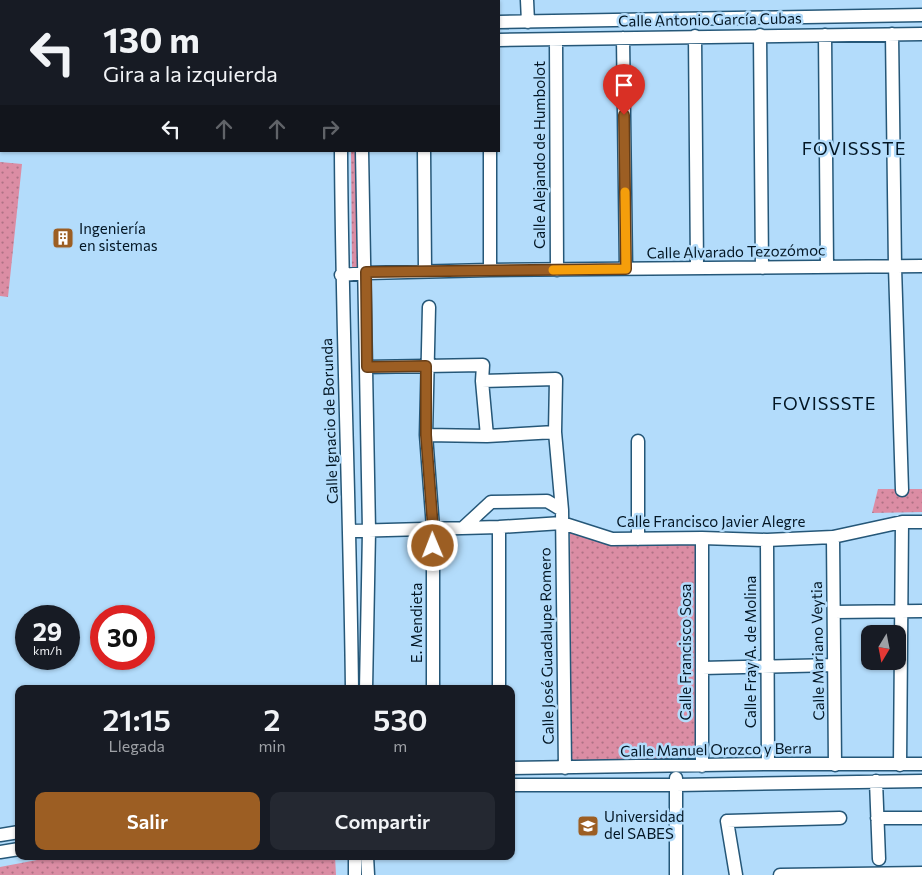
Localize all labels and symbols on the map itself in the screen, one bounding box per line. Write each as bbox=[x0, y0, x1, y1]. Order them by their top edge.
street label: Calle Antonio García Cubas bbox=[618, 8, 802, 30]
street label: Calle Alejando de Humbolot bbox=[530, 61, 548, 249]
pin bbox=[603, 64, 645, 115]
district label: FOVISSSTE bbox=[802, 137, 906, 159]
place label: Ingeniería en sistemas bbox=[79, 219, 158, 254]
building icon: Ingeniería en sistemas bbox=[51, 226, 75, 250]
street label: Calle Alvarado Tezozómoc bbox=[646, 240, 826, 262]
street label: Calle Ignacio de Borunda bbox=[317, 338, 341, 504]
district label: FOVISSSTE bbox=[772, 392, 876, 414]
street label: Calle Francisco Javier Alegre bbox=[617, 512, 805, 530]
position arrow bbox=[406, 519, 458, 571]
street label: Calle José Guadalupe Romero bbox=[535, 547, 557, 745]
street label: Calle Fray A. de Molina bbox=[741, 576, 759, 728]
street label: Calle Mariano Veytia bbox=[807, 581, 827, 721]
street label: E. Mendieta bbox=[407, 583, 425, 663]
street label: Calle Francisco Sosa bbox=[676, 584, 694, 720]
speed limit sign: 30 bbox=[90, 605, 155, 670]
north arrow bbox=[861, 625, 906, 670]
street label: Calle Manuel Orozco y Berra bbox=[620, 738, 812, 760]
place label: Universidad del SABES bbox=[604, 807, 684, 842]
school or university icon: Universidad del SABES bbox=[576, 814, 600, 838]

